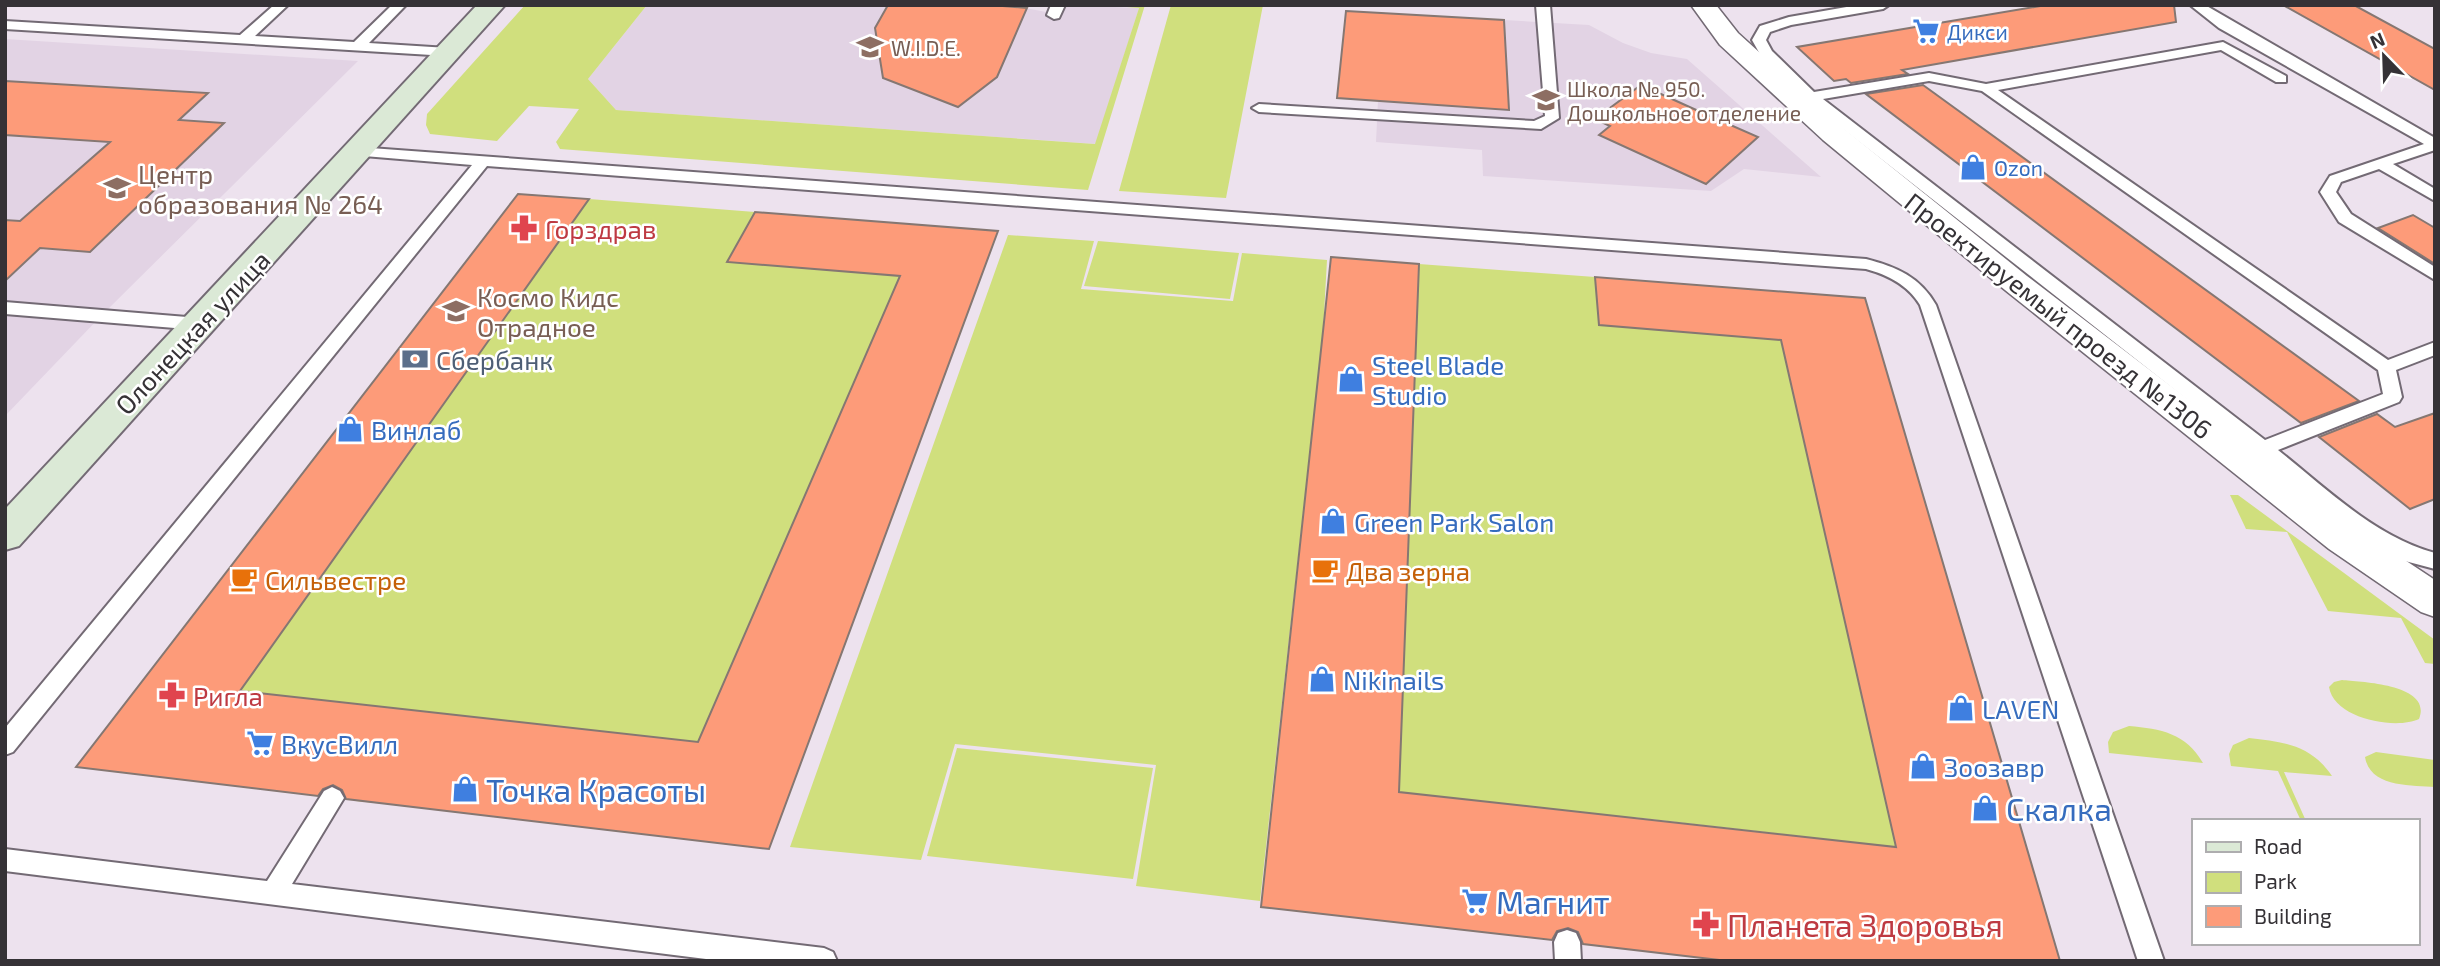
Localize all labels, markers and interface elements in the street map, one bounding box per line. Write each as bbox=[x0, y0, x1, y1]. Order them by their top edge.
supermarket icon: Дикси bbox=[1911, 16, 1941, 46]
place label: Дикси bbox=[1947, 19, 2008, 44]
north arrow bbox=[2349, 21, 2419, 91]
text: N bbox=[2366, 27, 2388, 53]
school or university icon: W.I.D.E. bbox=[855, 32, 885, 62]
place label: W.I.D.E. bbox=[891, 35, 961, 60]
place label: Школа № 950. Дошкольное отделение bbox=[1567, 76, 1801, 125]
school or university icon: Школа № 950. Дошкольное отделение bbox=[1531, 85, 1561, 115]
shop icon: Ozon bbox=[1958, 152, 1988, 182]
place label: Ozon bbox=[1994, 155, 2043, 180]
place label: Центр образования № 264 bbox=[138, 158, 383, 219]
school or university icon: Центр образования № 264 bbox=[102, 173, 132, 203]
street label: Проектируемый проезд №1306 bbox=[1899, 185, 2219, 445]
pharmacy icon: Горздрав bbox=[509, 213, 539, 243]
place label: Горздрав bbox=[545, 213, 656, 244]
street label: Олонецкая улица bbox=[108, 244, 276, 421]
place label: Космо Кидс Отрадное bbox=[477, 281, 619, 342]
school or university icon: Космо Кидс Отрадное bbox=[441, 296, 471, 326]
bank icon: Сбербанк bbox=[400, 344, 430, 374]
place label: Сбербанк bbox=[436, 344, 553, 375]
place label: Steel Blade Studio bbox=[1372, 349, 1504, 410]
shop icon: Steel Blade Studio bbox=[1336, 364, 1366, 394]
shop icon: Винлаб bbox=[335, 414, 365, 444]
place label: Винлаб bbox=[371, 414, 461, 445]
shop icon: Green Park Salon bbox=[1318, 506, 1348, 536]
place label: Green Park Salon bbox=[1354, 506, 1554, 537]
cafe icon: Два зерна bbox=[1310, 555, 1340, 585]
place label: Два зерна bbox=[1346, 555, 1470, 586]
cafe icon: Сильвестре bbox=[229, 564, 259, 594]
place label: Сильвестре bbox=[265, 564, 406, 595]
shop icon: Nikinails bbox=[1307, 664, 1337, 694]
place label: Nikinails bbox=[1343, 664, 1444, 695]
pharmacy icon: Ригла bbox=[157, 680, 187, 710]
place label: Ригла bbox=[193, 680, 263, 711]
shop icon: LAVEN bbox=[1946, 693, 1976, 723]
place label: LAVEN bbox=[1982, 693, 2059, 724]
supermarket icon: ВкусВилл bbox=[245, 728, 275, 758]
place label: ВкусВилл bbox=[281, 728, 398, 760]
shop icon: Зоозавр bbox=[1908, 751, 1938, 781]
place label: Зоозавр bbox=[1944, 751, 2045, 782]
place label: Точка Красоты bbox=[486, 770, 706, 808]
shop icon: Точка Красоты bbox=[450, 774, 480, 804]
place label: Скалка bbox=[2006, 789, 2112, 827]
shop icon: Скалка bbox=[1970, 793, 2000, 823]
legend bbox=[2192, 819, 2419, 945]
text: Road bbox=[2254, 833, 2302, 858]
text: Park bbox=[2254, 868, 2297, 893]
place label: Магнит bbox=[1496, 882, 1610, 920]
supermarket icon: Магнит bbox=[1460, 886, 1490, 916]
text: Building bbox=[2254, 903, 2332, 928]
place label: Планета Здоровья bbox=[1727, 905, 2003, 943]
pharmacy icon: Планета Здоровья bbox=[1691, 909, 1721, 939]

